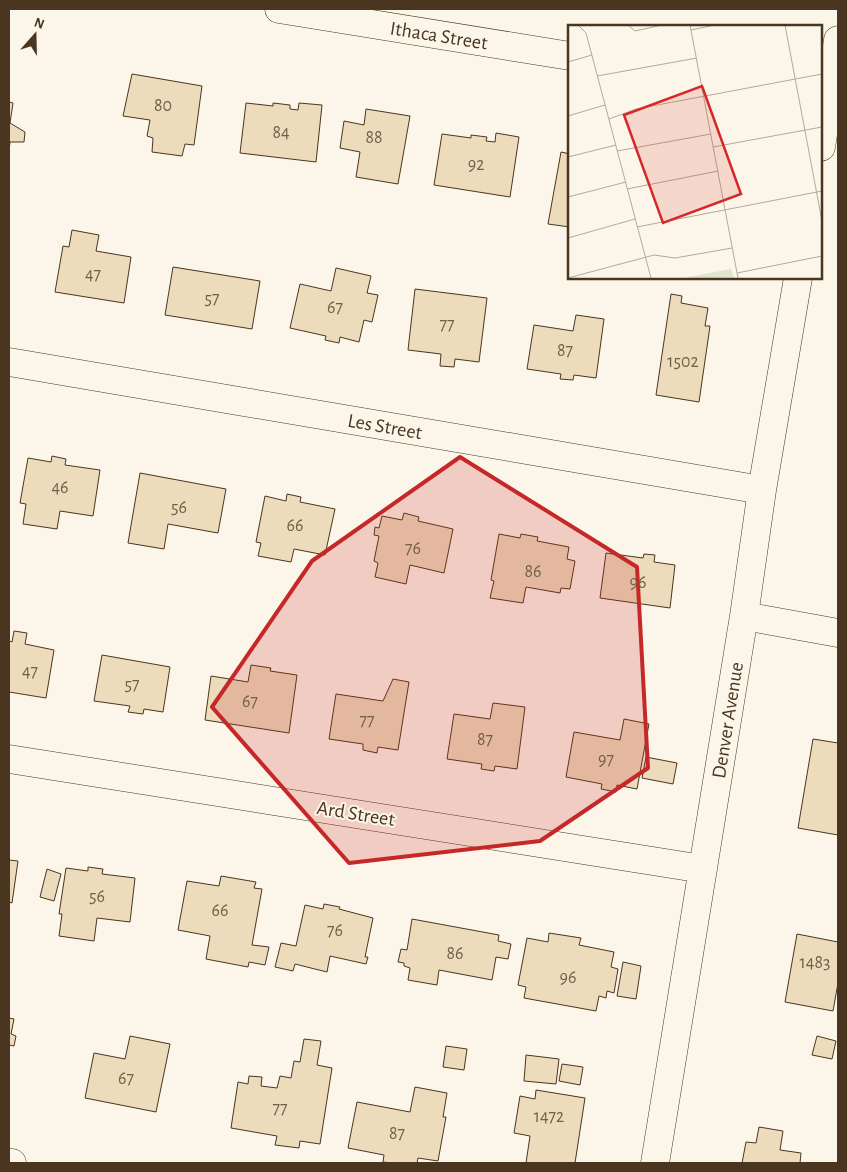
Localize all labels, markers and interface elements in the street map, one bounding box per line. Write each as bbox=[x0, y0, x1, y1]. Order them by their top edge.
north arrow bbox=[10, 10, 60, 60]
text: N bbox=[32, 15, 46, 32]
street label: Ithaca Street bbox=[389, 18, 490, 54]
inset map bbox=[568, 25, 822, 279]
house number: 80 bbox=[154, 97, 172, 115]
house number: 84 bbox=[272, 124, 290, 142]
house number: 88 bbox=[365, 129, 383, 147]
house number: 92 bbox=[468, 156, 484, 174]
house number: 47 bbox=[85, 266, 101, 284]
house number: 57 bbox=[204, 290, 220, 308]
house number: 67 bbox=[327, 299, 343, 317]
house number: 77 bbox=[439, 316, 455, 334]
house number: 87 bbox=[557, 342, 573, 360]
house number: 1502 bbox=[667, 353, 699, 371]
street label: Les Street bbox=[346, 411, 424, 443]
house number: 46 bbox=[51, 479, 69, 497]
house number: 56 bbox=[171, 499, 187, 517]
house number: 66 bbox=[287, 517, 303, 535]
house number: 76 bbox=[405, 540, 421, 558]
house number: 86 bbox=[525, 563, 542, 581]
house number: 96 bbox=[630, 574, 646, 592]
street label: Denver Avenue bbox=[709, 661, 747, 780]
house number: 47 bbox=[22, 663, 38, 681]
house number: 57 bbox=[124, 676, 140, 694]
house number: 67 bbox=[242, 693, 258, 711]
house number: 77 bbox=[359, 712, 375, 730]
house number: 87 bbox=[477, 731, 493, 749]
house number: 97 bbox=[598, 751, 614, 769]
street label: Ard Street bbox=[315, 798, 397, 830]
house number: 56 bbox=[89, 888, 105, 906]
house number: 66 bbox=[212, 902, 228, 920]
house number: 76 bbox=[327, 922, 343, 940]
house number: 86 bbox=[447, 945, 464, 963]
house number: 1483 bbox=[800, 954, 830, 972]
house number: 96 bbox=[560, 969, 576, 987]
house number: 67 bbox=[118, 1070, 134, 1088]
house number: 77 bbox=[272, 1100, 288, 1118]
house number: 1472 bbox=[534, 1108, 564, 1126]
house number: 87 bbox=[389, 1125, 405, 1143]

